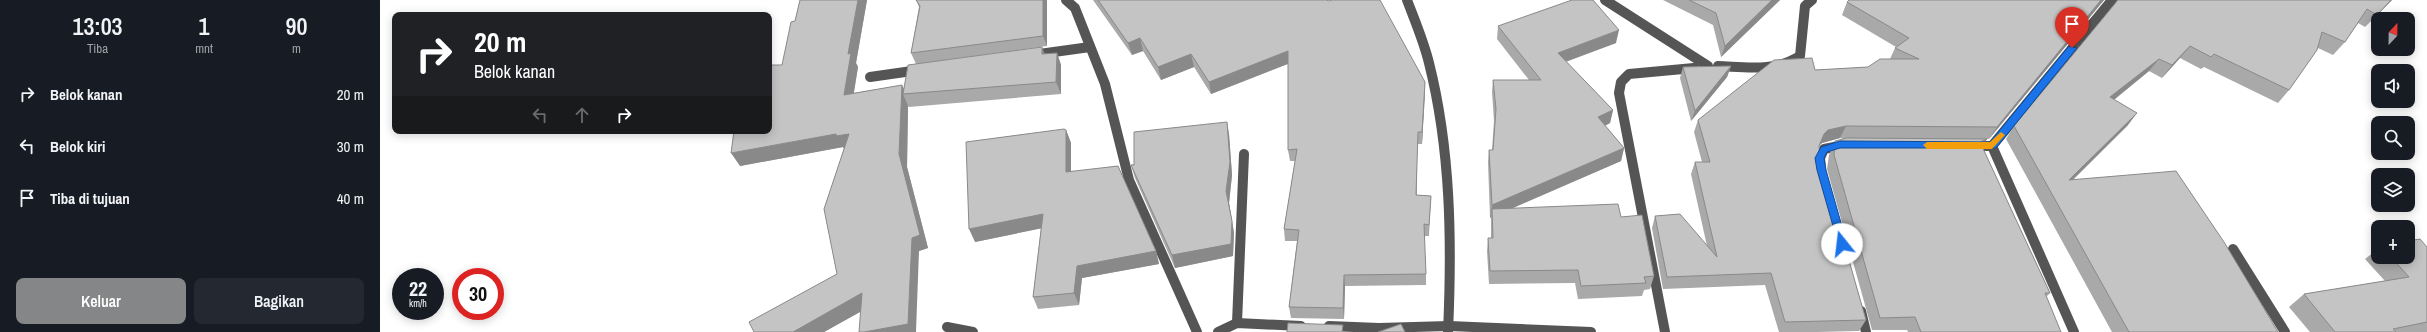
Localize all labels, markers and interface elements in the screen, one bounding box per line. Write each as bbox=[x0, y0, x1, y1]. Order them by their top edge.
pin bbox=[2055, 7.0, 2089, 48]
text: 13:03 bbox=[73, 10, 123, 42]
text: 1 bbox=[199, 10, 209, 42]
text: 90 bbox=[285, 10, 307, 42]
north arrow bbox=[2371, 12, 2415, 56]
map controls bbox=[2371, 12, 2415, 264]
icon: arrive bbox=[2061, 13, 2083, 35]
text: 20 m bbox=[474, 23, 526, 61]
icon: right bbox=[408, 28, 460, 80]
text: Tiba bbox=[87, 40, 108, 57]
text: mnt bbox=[195, 40, 213, 57]
text: m bbox=[292, 40, 301, 57]
text: Belok kanan bbox=[474, 59, 555, 84]
button: sound bbox=[2371, 64, 2415, 108]
icon: right bbox=[16, 83, 38, 105]
text: Belok kanan bbox=[50, 84, 122, 105]
text: 20 m bbox=[337, 84, 364, 105]
icon: left bbox=[529, 104, 551, 126]
icon: ahead bbox=[571, 104, 593, 126]
icon: right bbox=[613, 104, 635, 126]
button: search bbox=[2371, 116, 2415, 160]
icon: left bbox=[16, 135, 38, 157]
text: Belok kiri bbox=[50, 136, 105, 157]
text: 30 m bbox=[337, 136, 364, 157]
button: layers bbox=[2371, 168, 2415, 212]
icon: arrive bbox=[16, 187, 38, 209]
text: Tiba di tujuan bbox=[50, 188, 130, 209]
text: 40 m bbox=[337, 188, 364, 209]
button: + bbox=[2371, 220, 2415, 264]
position arrow bbox=[1821, 223, 1863, 265]
speed limit sign: 30 bbox=[452, 268, 504, 320]
text: 22 bbox=[409, 275, 427, 302]
button: Keluar bbox=[16, 278, 186, 324]
button: Bagikan bbox=[194, 278, 364, 324]
text: km/h bbox=[409, 297, 427, 310]

